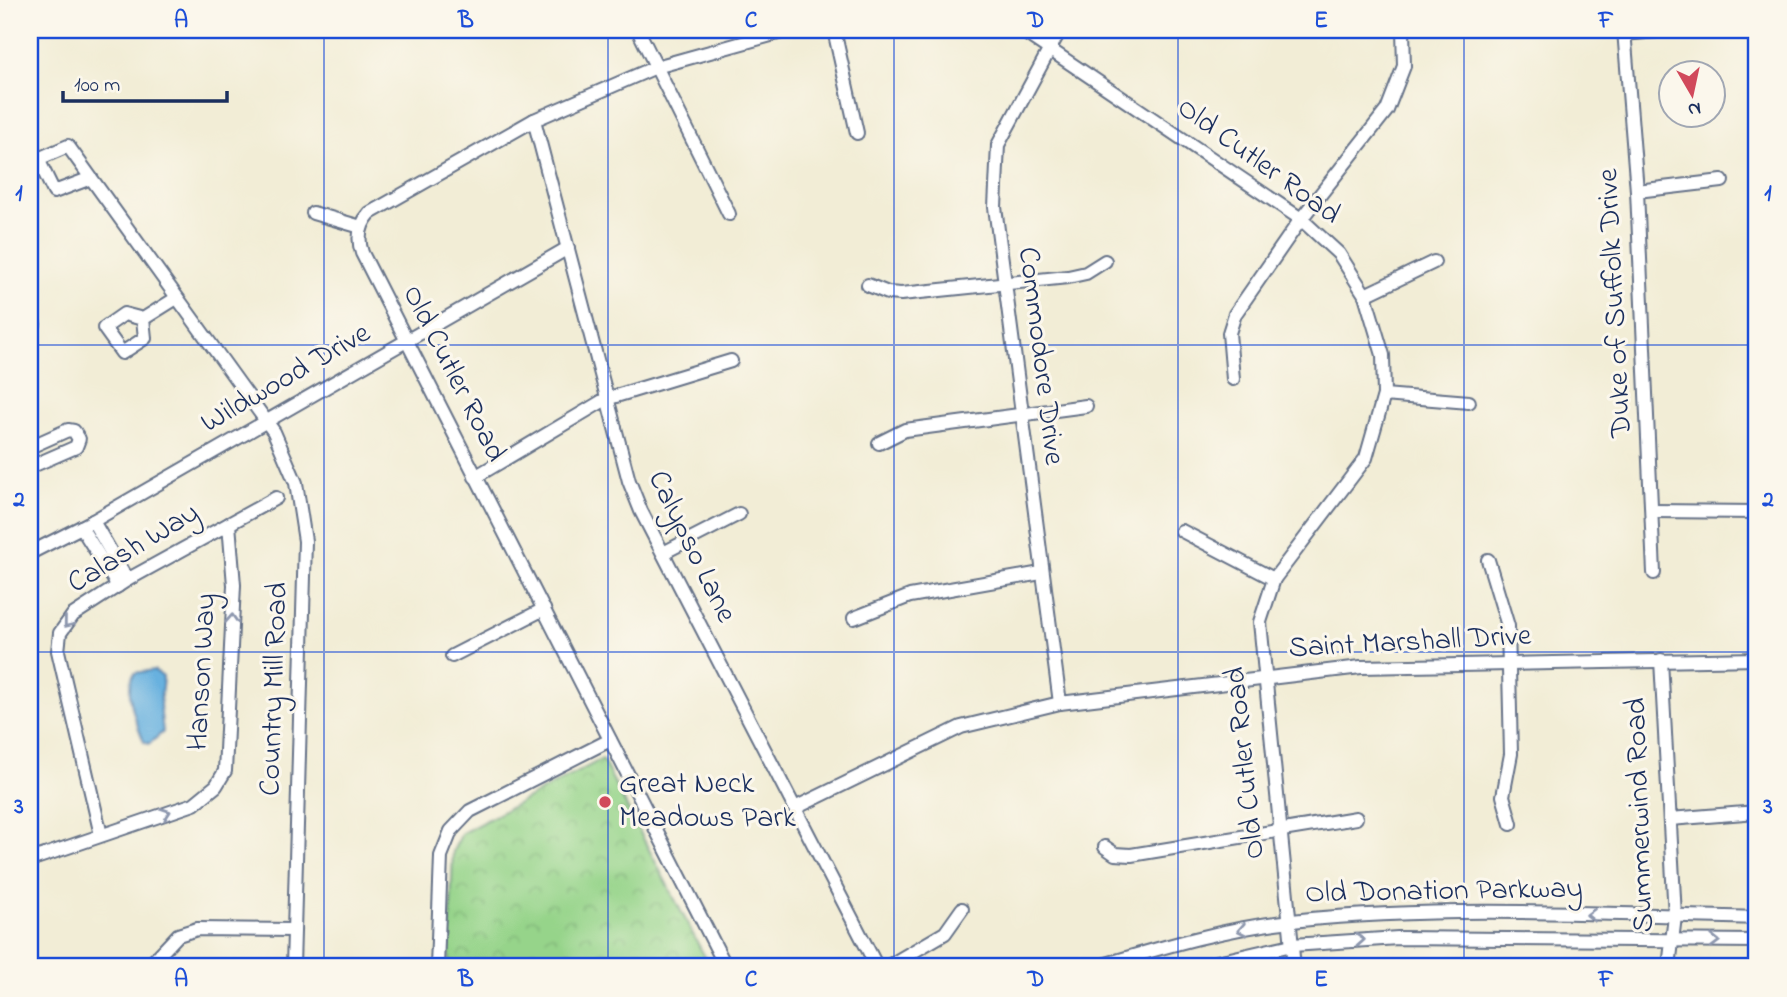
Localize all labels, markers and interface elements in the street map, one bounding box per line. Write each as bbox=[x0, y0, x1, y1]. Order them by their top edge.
text: A bbox=[174, 5, 188, 38]
text: B bbox=[457, 5, 474, 38]
text: C bbox=[745, 5, 758, 38]
text: D bbox=[1027, 5, 1044, 38]
text: E bbox=[1314, 5, 1328, 38]
text: F bbox=[1598, 5, 1614, 38]
scale bar bbox=[63, 60, 228, 104]
north arrow bbox=[1658, 60, 1728, 130]
text: 100 m bbox=[74, 71, 120, 101]
street label: Old Cutler Road bbox=[1167, 87, 1349, 237]
text: N bbox=[1686, 94, 1703, 123]
street label: Duke of Suffolk Drive bbox=[1587, 167, 1645, 440]
text: 1 bbox=[15, 178, 23, 211]
text: 1 bbox=[1764, 178, 1772, 211]
street label: Commodore Drive bbox=[1005, 244, 1075, 468]
street label: Old Cutler Road bbox=[390, 278, 517, 470]
street label: Wildwood Drive bbox=[193, 312, 380, 445]
street label: Calypso Lane bbox=[635, 463, 747, 631]
text: 2 bbox=[12, 484, 25, 517]
text: 2 bbox=[1761, 484, 1774, 517]
street label: Calash Way bbox=[60, 492, 208, 606]
street label: Country Mill Road bbox=[249, 581, 301, 797]
street label: Hanson Way bbox=[177, 592, 229, 752]
one-way arrow bbox=[225, 614, 240, 625]
street label: Saint Marshall Drive bbox=[1288, 615, 1533, 671]
one-way arrow bbox=[63, 616, 76, 628]
street label: Old Cutler Road bbox=[1214, 664, 1278, 861]
street label: Summerwind Road bbox=[1615, 697, 1667, 933]
place label: Great Neck Meadows Park bbox=[619, 763, 797, 841]
text: 3 bbox=[13, 791, 24, 824]
text: 3 bbox=[1762, 791, 1773, 824]
marker: Great Neck Meadows Park bbox=[597, 794, 613, 810]
one-way arrow bbox=[159, 807, 171, 822]
street label: Old Donation Parkway bbox=[1305, 868, 1583, 916]
one-way arrow bbox=[1585, 907, 1596, 923]
one-way arrow bbox=[1236, 922, 1248, 937]
one-way arrow bbox=[1355, 933, 1366, 948]
one-way arrow bbox=[1710, 933, 1721, 948]
text: A bbox=[174, 964, 188, 997]
text: B bbox=[457, 964, 474, 997]
text: C bbox=[745, 964, 758, 997]
text: D bbox=[1027, 964, 1044, 997]
text: E bbox=[1314, 964, 1328, 997]
text: F bbox=[1598, 964, 1614, 997]

